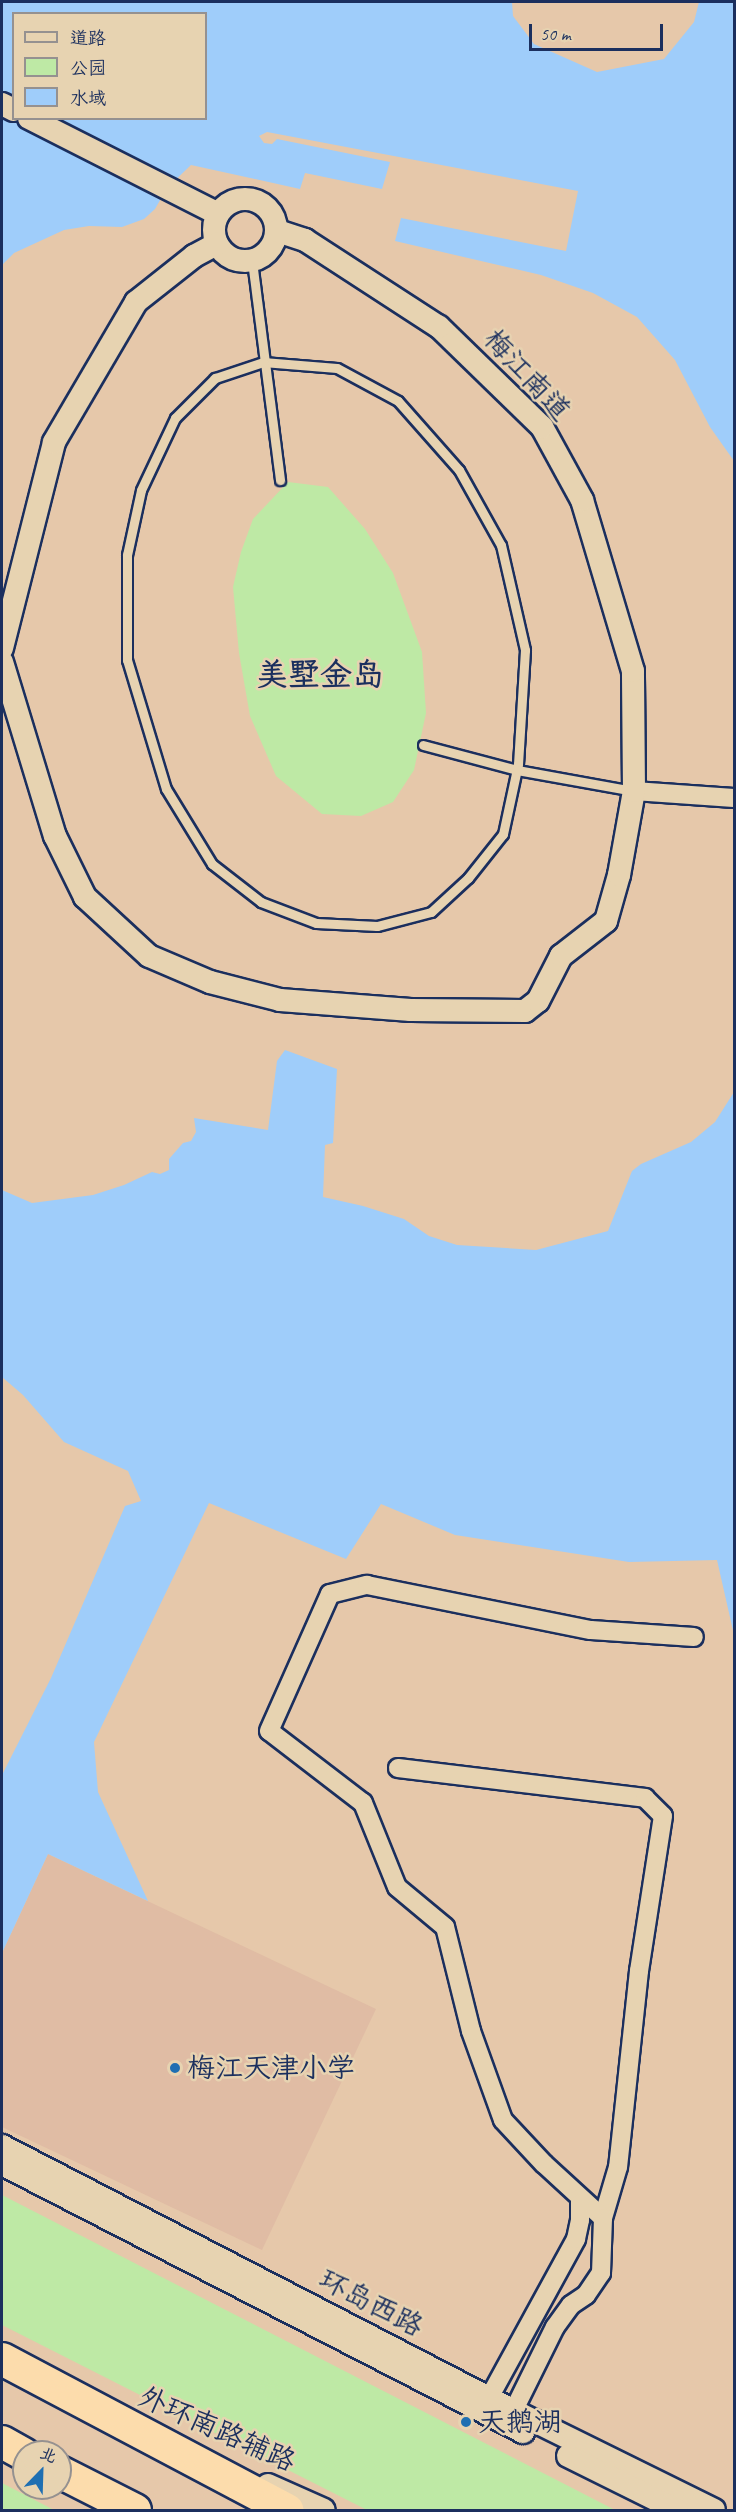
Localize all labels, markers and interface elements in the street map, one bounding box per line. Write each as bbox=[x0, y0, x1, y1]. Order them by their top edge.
legend bbox=[12, 12, 207, 120]
scale bar bbox=[532, 12, 666, 50]
text: 50 m bbox=[540, 23, 571, 45]
text: 道路 bbox=[70, 27, 106, 49]
text: 公园 bbox=[70, 57, 106, 79]
text: 水域 bbox=[70, 87, 106, 109]
street label: 梅江南道 bbox=[477, 323, 577, 427]
district label: 美墅金岛 bbox=[256, 656, 384, 694]
place label: 梅江天津小学 bbox=[187, 2051, 355, 2085]
marker: 梅江天津小学 bbox=[168, 2061, 182, 2075]
street label: 环岛西路 bbox=[313, 2263, 429, 2343]
street label: 外环南路辅路 bbox=[133, 2379, 301, 2479]
place label: 天鹅湖 bbox=[478, 2405, 562, 2439]
marker: 天鹅湖 bbox=[459, 2415, 473, 2429]
north arrow bbox=[12, 2440, 72, 2500]
text: 北 bbox=[37, 2443, 60, 2468]

